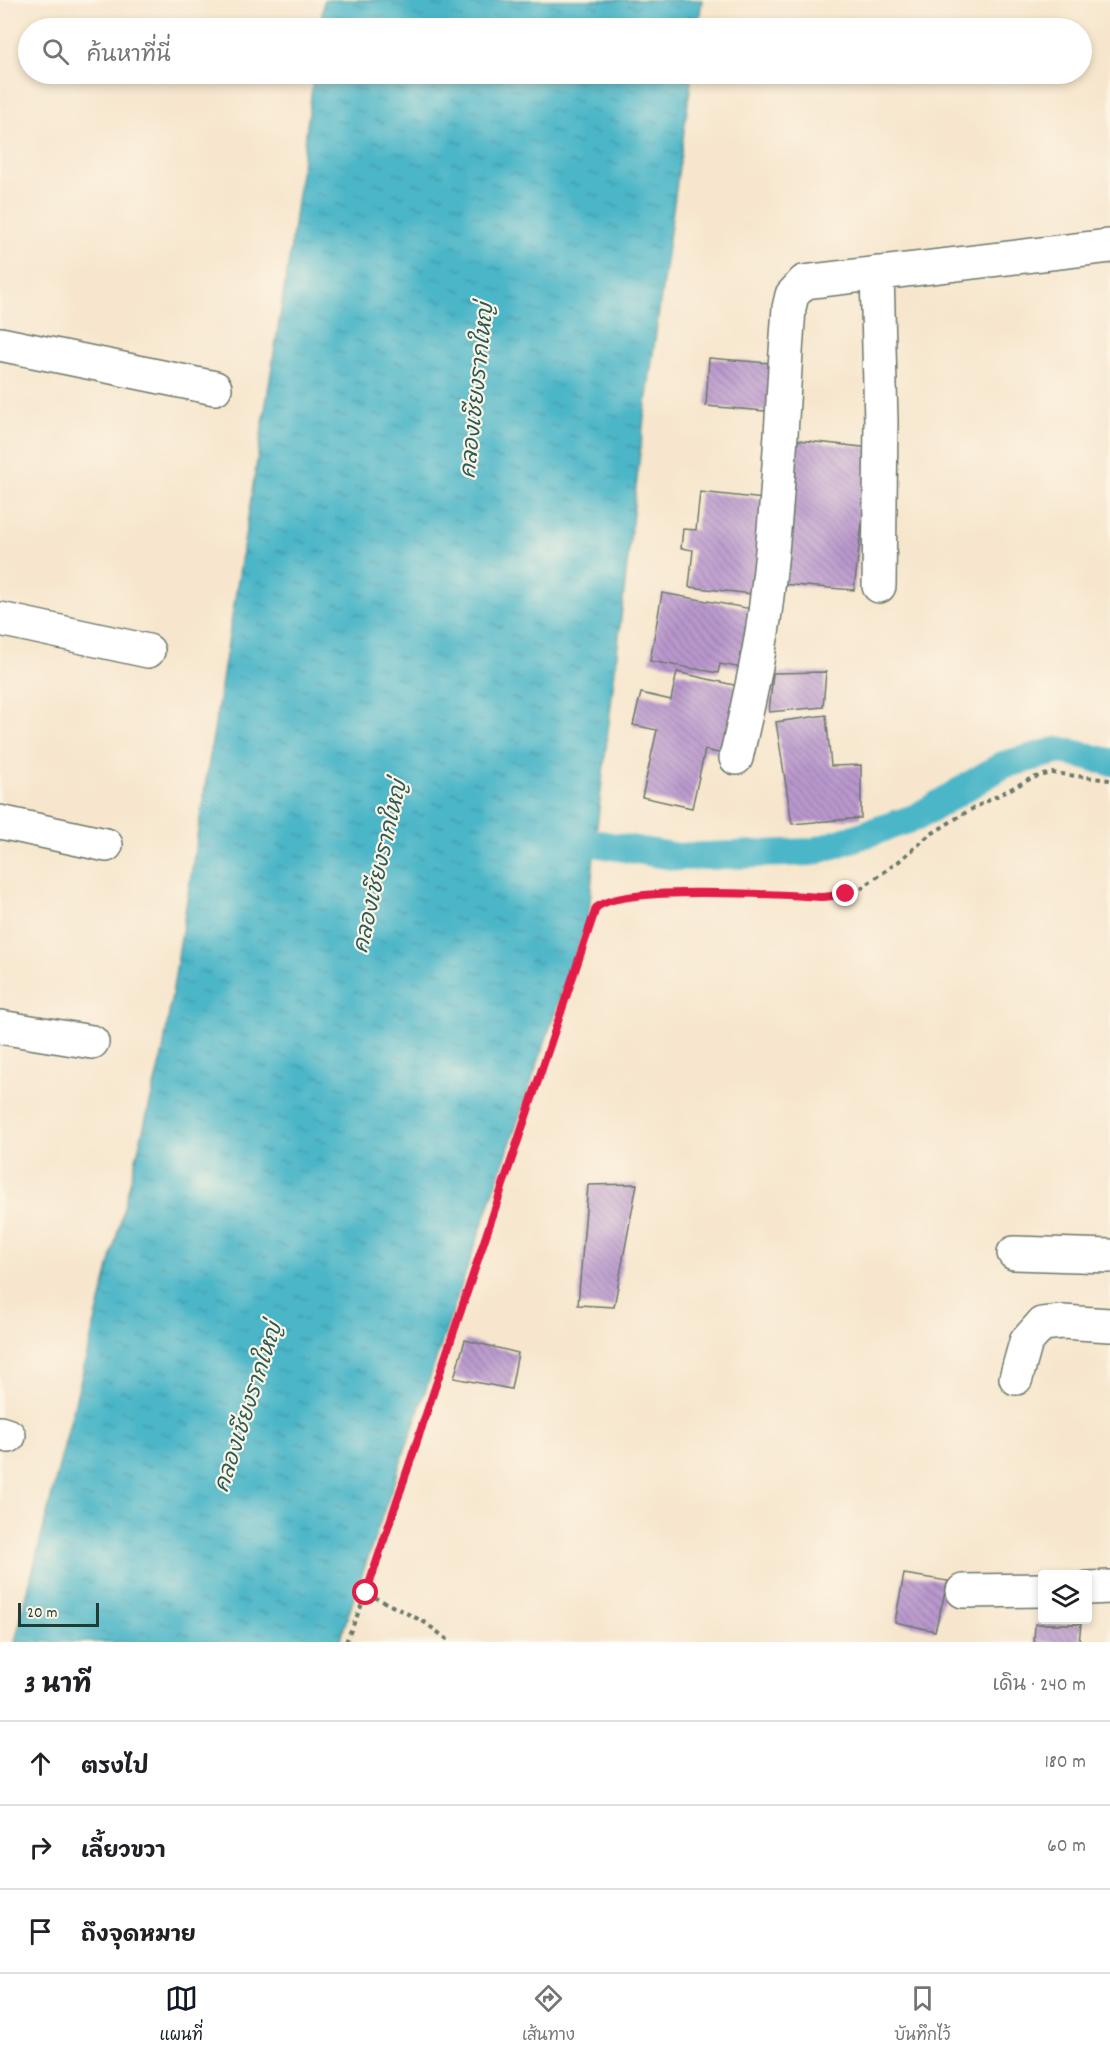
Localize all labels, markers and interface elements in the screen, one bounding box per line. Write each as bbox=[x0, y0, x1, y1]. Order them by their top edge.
search box bbox=[18, 18, 1092, 84]
icon: search bbox=[39, 35, 72, 68]
text: ค้นหาที่นี่ bbox=[87, 41, 171, 72]
water label: คลองเชียงรากใหญ่ bbox=[452, 297, 504, 480]
water label: คลองเชียงรากใหญ่ bbox=[345, 773, 418, 956]
route end bbox=[832, 880, 858, 906]
water label: คลองเชียงรากใหญ่ bbox=[206, 1315, 293, 1497]
map controls bbox=[1038, 1570, 1092, 1624]
button: layers bbox=[1038, 1570, 1092, 1624]
route start bbox=[352, 1579, 378, 1605]
scale bar bbox=[18, 1600, 99, 1628]
text: 20 m bbox=[27, 1602, 57, 1625]
text: 3 นาที bbox=[24, 1668, 92, 1705]
text: เดิน · 240 m bbox=[993, 1672, 1086, 1700]
icon: ahead bbox=[24, 1747, 57, 1780]
text: 180 m bbox=[1044, 1749, 1086, 1777]
text: ตรงไป bbox=[81, 1753, 149, 1784]
icon: right bbox=[24, 1831, 57, 1864]
text: 60 m bbox=[1047, 1833, 1086, 1861]
text: เลี้ยวขวา bbox=[81, 1837, 165, 1868]
icon: arrive bbox=[24, 1915, 57, 1948]
text: ถึงจุดหมาย bbox=[81, 1921, 196, 1952]
tab: แผนที่ bbox=[160, 1982, 203, 2048]
tab: เส้นทาง bbox=[522, 1982, 575, 2048]
tab: บันทึกไว้ bbox=[894, 1982, 950, 2048]

